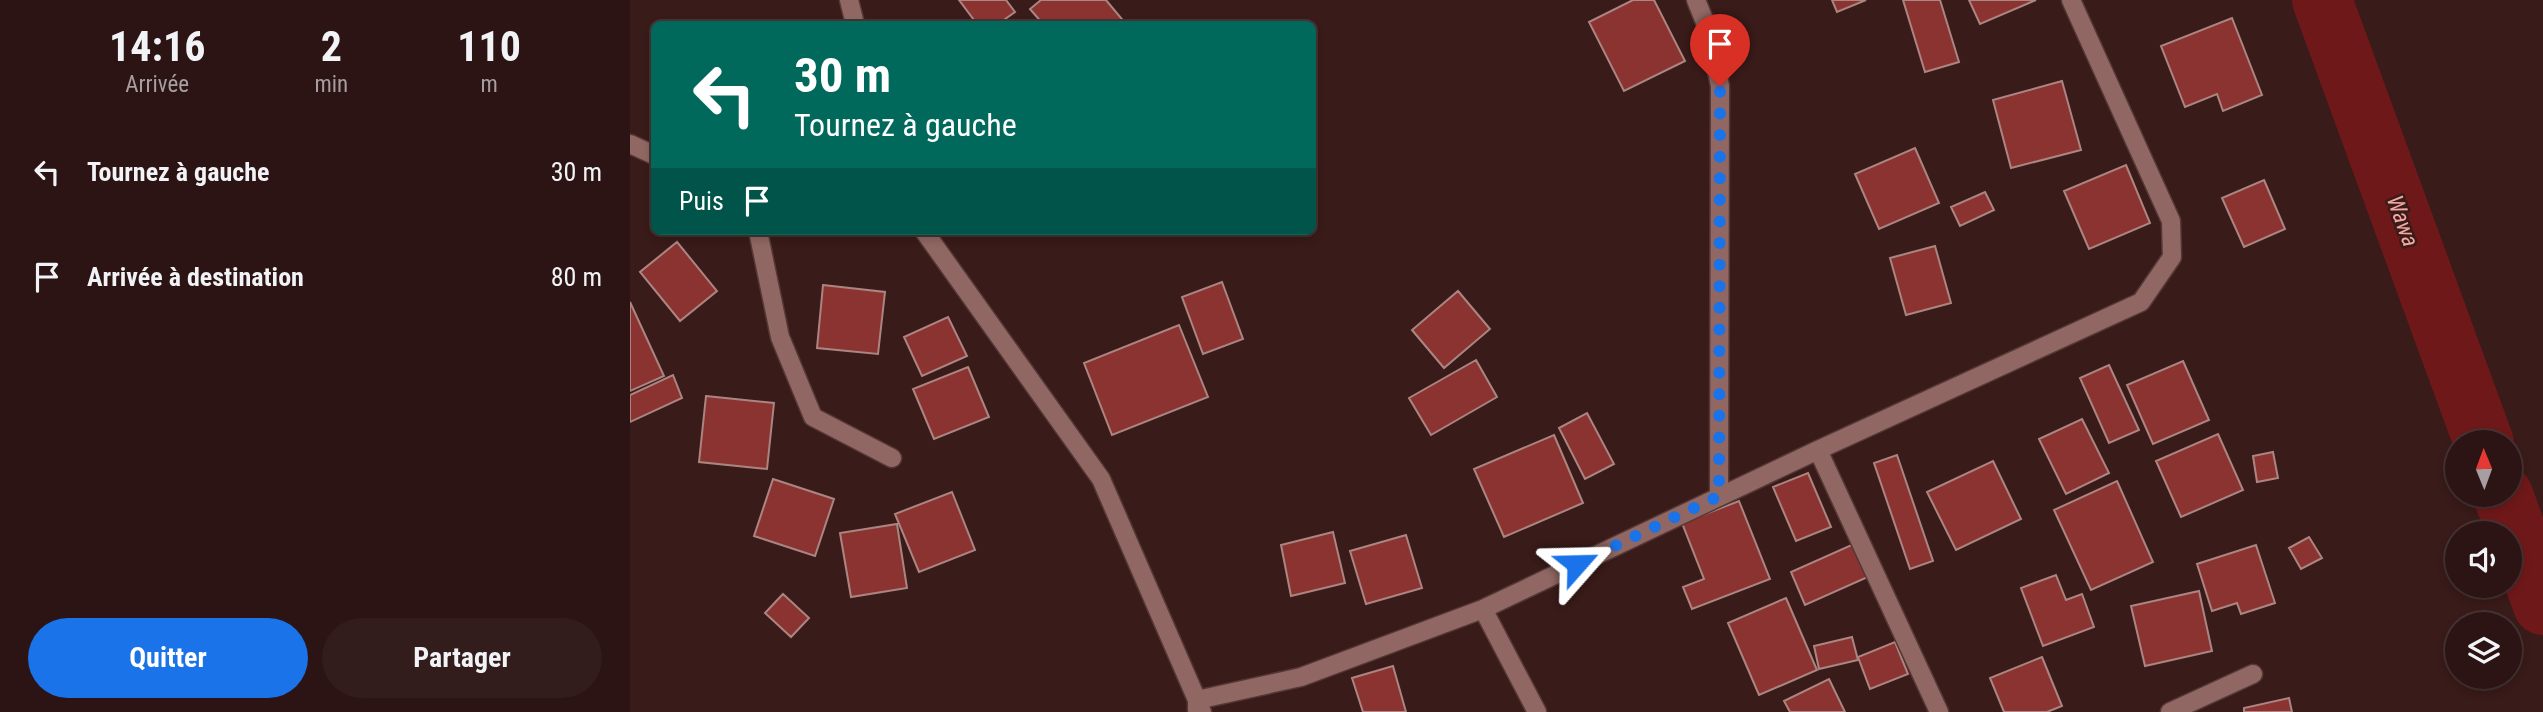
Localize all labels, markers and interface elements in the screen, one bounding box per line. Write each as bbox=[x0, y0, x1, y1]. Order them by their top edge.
pin bbox=[1690, 14, 1750, 86]
text: 14:16 bbox=[109, 22, 205, 71]
text: 2 bbox=[321, 22, 342, 71]
text: 110 bbox=[457, 22, 521, 71]
icon: arrive bbox=[1701, 25, 1739, 63]
text: 30 m bbox=[794, 47, 891, 104]
icon: left bbox=[679, 49, 770, 140]
text: Arrivée bbox=[125, 71, 189, 98]
text: min bbox=[314, 71, 348, 98]
text: m bbox=[480, 71, 498, 98]
text: Tournez à gauche bbox=[794, 106, 1017, 144]
icon: left bbox=[28, 153, 66, 191]
text: Tournez à gauche bbox=[87, 157, 269, 187]
text: 30 m bbox=[551, 157, 602, 187]
icon: arrive bbox=[738, 182, 776, 220]
text: Puis bbox=[679, 186, 724, 216]
water label: Wawa bbox=[2381, 192, 2424, 250]
icon: arrive bbox=[28, 258, 66, 296]
text: Arrivée à destination bbox=[87, 262, 304, 292]
text: 80 m bbox=[551, 262, 602, 292]
north arrow bbox=[2445, 430, 2522, 508]
map controls bbox=[2445, 430, 2522, 689]
button: sound bbox=[2445, 521, 2522, 598]
position arrow bbox=[1540, 527, 1614, 601]
button: layers bbox=[2445, 612, 2522, 689]
button: Quitter bbox=[28, 618, 308, 698]
button: Partager bbox=[322, 618, 602, 698]

